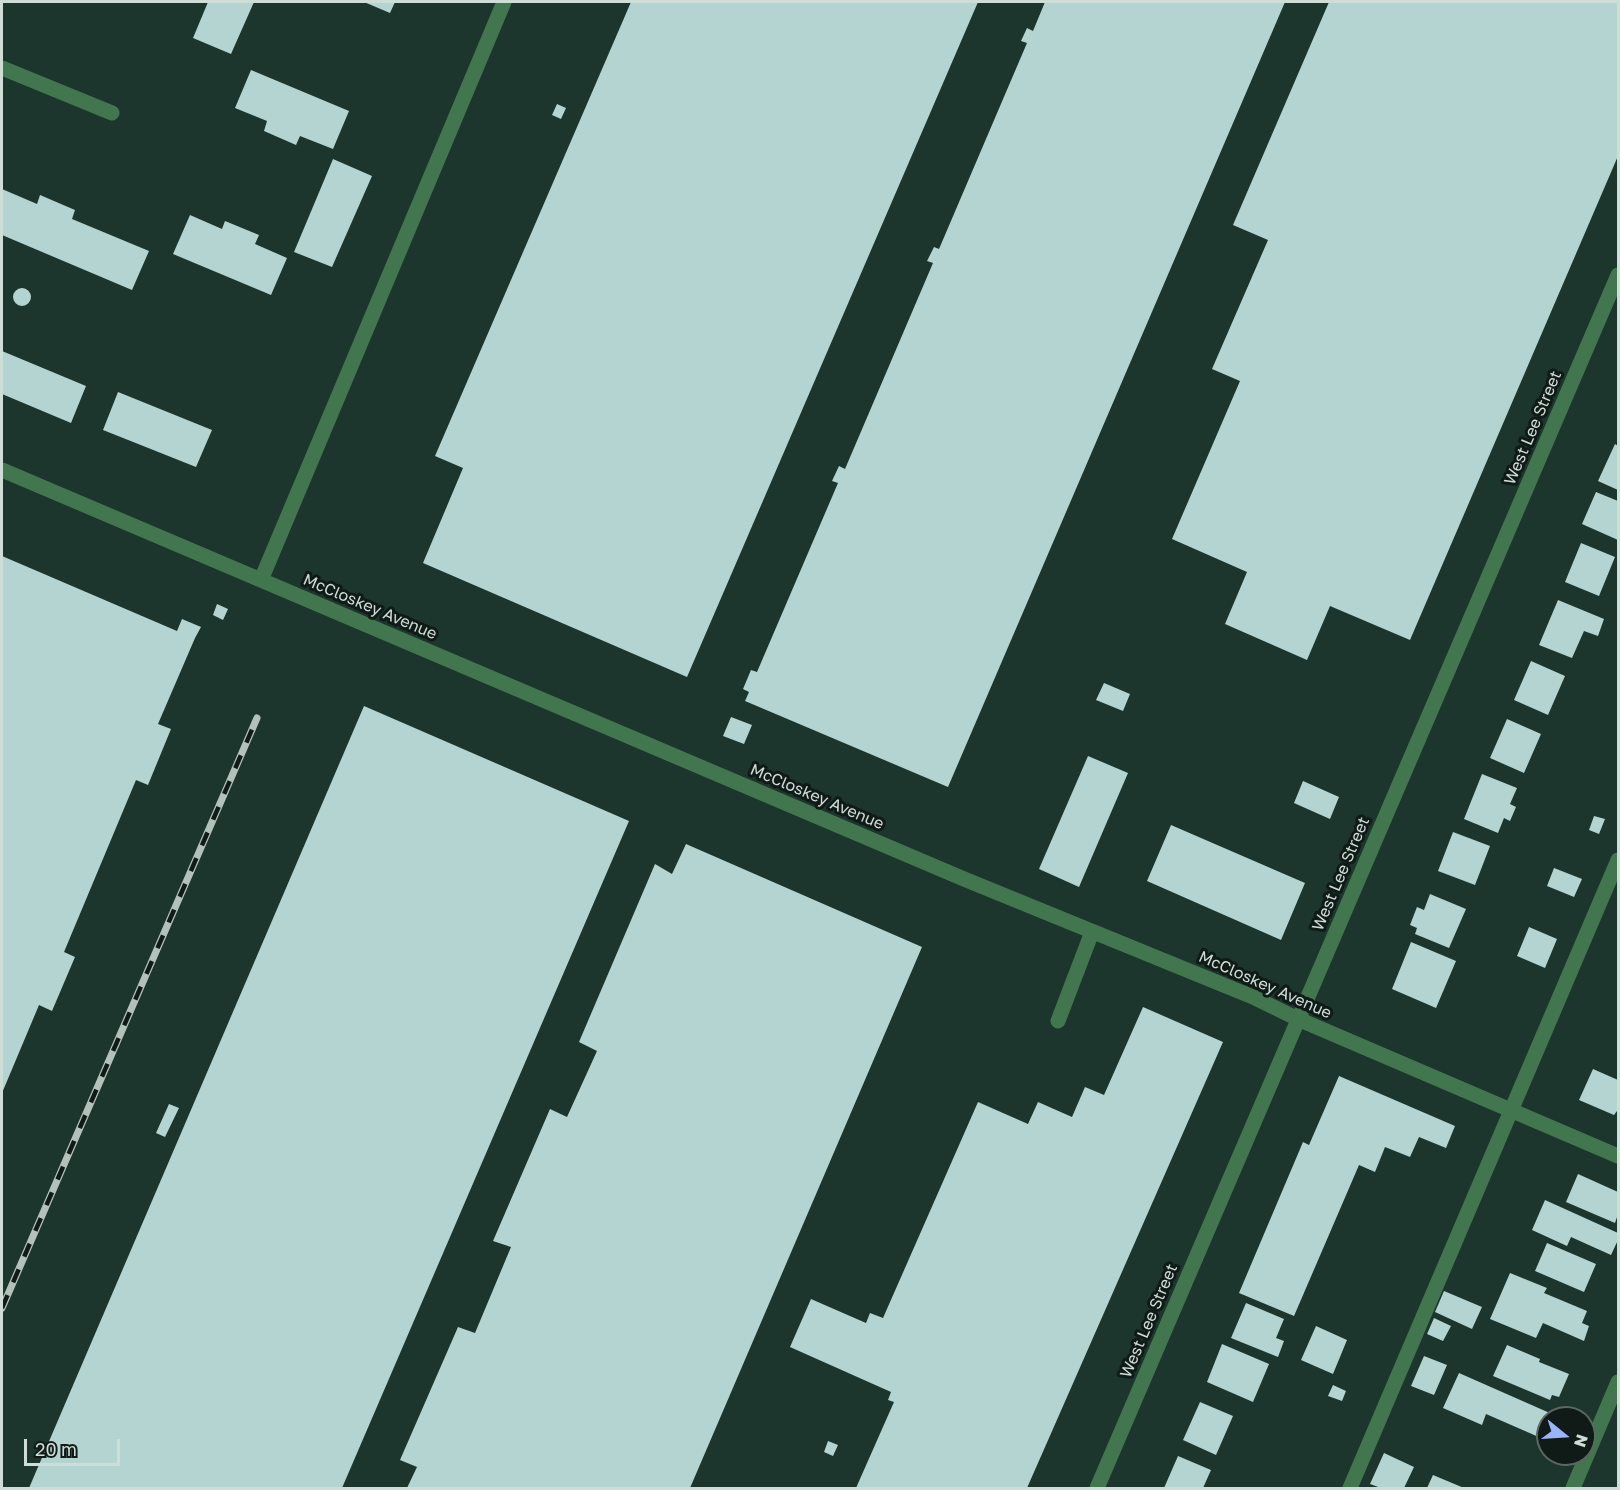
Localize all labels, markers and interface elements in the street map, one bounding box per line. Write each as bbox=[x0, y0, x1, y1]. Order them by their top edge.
street label: West Lee Street bbox=[1500, 368, 1566, 488]
street label: McCloskey Avenue bbox=[300, 570, 440, 644]
street label: McCloskey Avenue bbox=[747, 760, 887, 834]
street label: West Lee Street bbox=[1308, 814, 1374, 934]
street label: McCloskey Avenue bbox=[1196, 947, 1334, 1023]
street label: West Lee Street bbox=[1116, 1261, 1182, 1381]
north arrow bbox=[1536, 1406, 1596, 1466]
scale bar bbox=[27, 1427, 123, 1465]
text: N bbox=[1570, 1432, 1593, 1450]
text: 20 m bbox=[35, 1438, 77, 1460]

